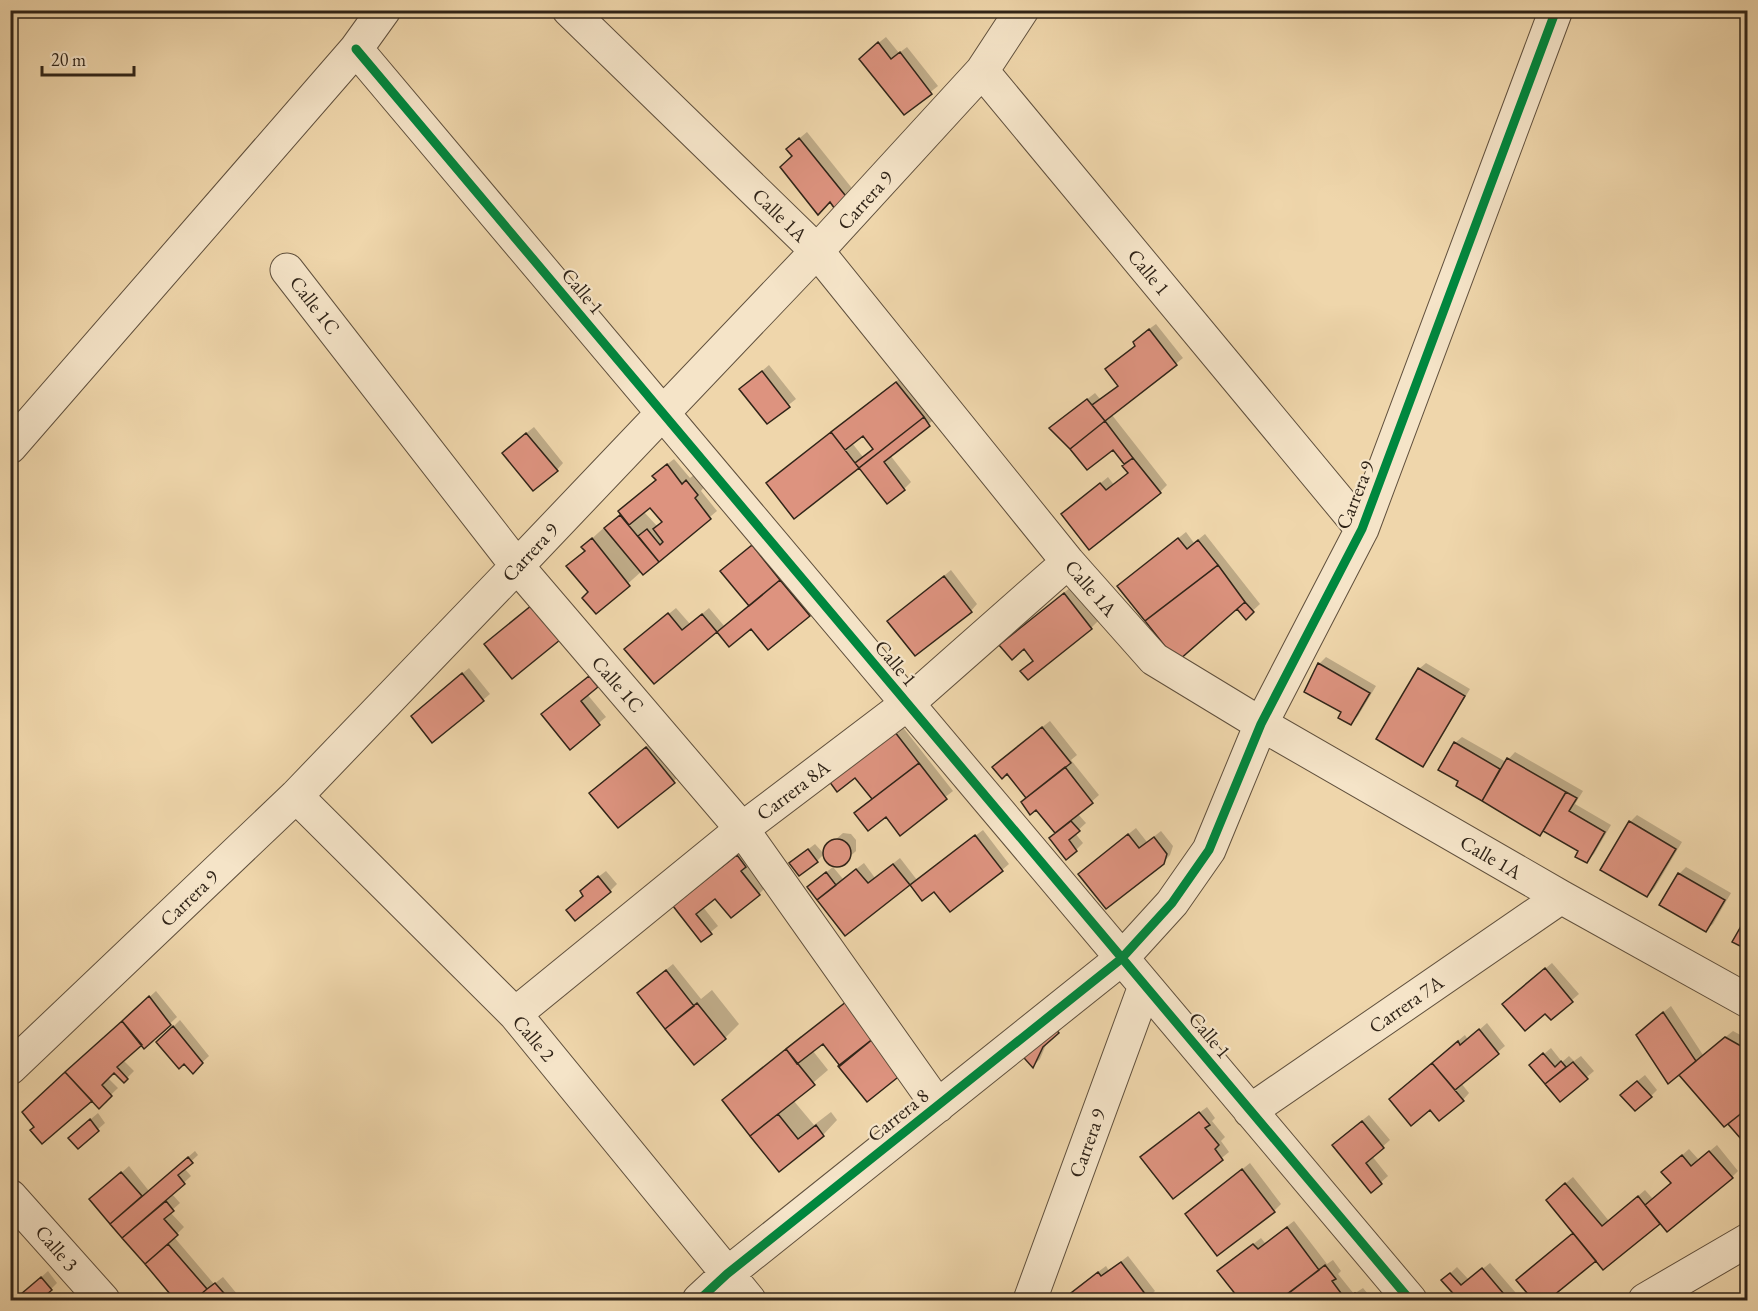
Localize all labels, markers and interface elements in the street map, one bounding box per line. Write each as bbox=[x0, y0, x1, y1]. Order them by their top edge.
scale bar bbox=[42, 39, 134, 77]
text: 20 m bbox=[51, 48, 86, 71]
street label: Carrera 9 bbox=[831, 164, 899, 235]
street label: Calle 1A bbox=[747, 182, 813, 248]
street label: Calle 1 bbox=[1122, 243, 1176, 301]
street label: Calle 1 bbox=[556, 262, 610, 320]
street label: Calle 1C bbox=[284, 270, 346, 340]
street label: Carrera 9 bbox=[1330, 457, 1381, 533]
street label: Carrera 9 bbox=[496, 517, 564, 587]
street label: Calle 1A bbox=[1059, 554, 1123, 622]
street label: Calle 1 bbox=[869, 634, 923, 692]
street label: Calle 1C bbox=[586, 650, 650, 718]
street label: Carrera 8A bbox=[751, 754, 835, 826]
street label: Calle 1A bbox=[1455, 829, 1527, 885]
street label: Carrera 9 bbox=[154, 864, 224, 932]
street label: Carrera 7A bbox=[1364, 969, 1449, 1039]
street label: Calle 1 bbox=[1183, 1006, 1237, 1064]
street label: Calle 2 bbox=[507, 1009, 561, 1067]
street label: Carrera 8 bbox=[862, 1082, 934, 1148]
street label: Carrera 9 bbox=[1063, 1105, 1112, 1181]
street label: Calle 3 bbox=[30, 1219, 84, 1277]

